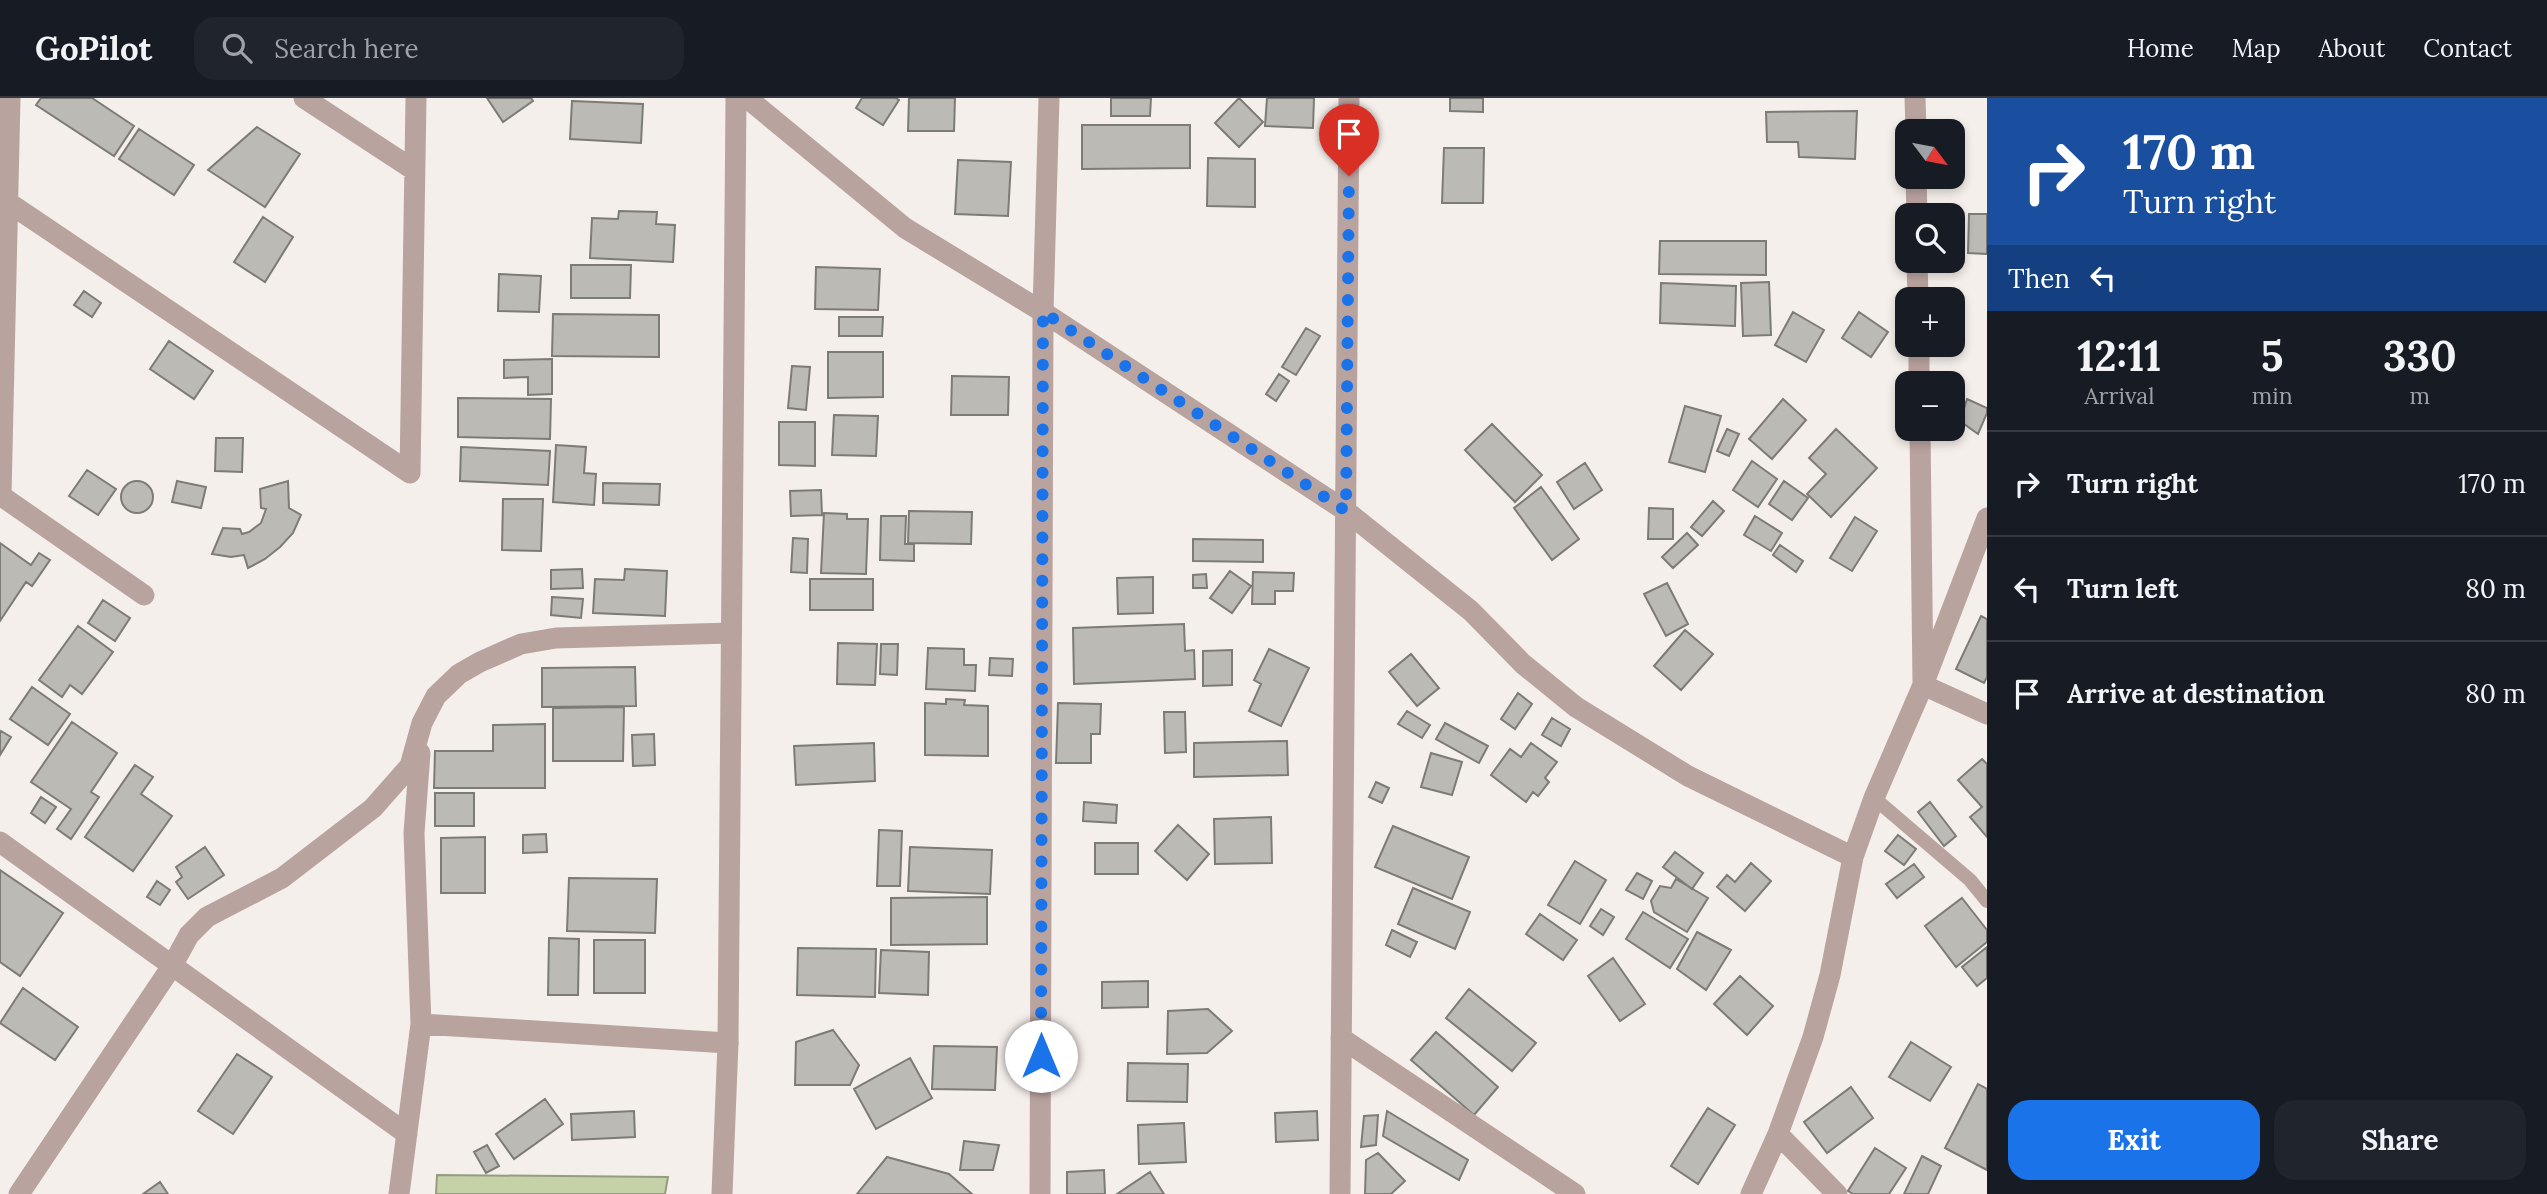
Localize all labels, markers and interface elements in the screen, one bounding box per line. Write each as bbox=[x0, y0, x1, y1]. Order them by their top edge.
search box bbox=[194, 17, 684, 80]
text: GoPilot bbox=[35, 27, 152, 69]
icon: search bbox=[218, 29, 256, 67]
text: Search here bbox=[274, 32, 419, 65]
text: Home bbox=[2127, 33, 2194, 64]
text: Map bbox=[2232, 33, 2281, 64]
text: About bbox=[2319, 33, 2385, 64]
text: Contact bbox=[2423, 33, 2512, 64]
pin bbox=[1319, 104, 1379, 176]
icon: arrive bbox=[1330, 115, 1368, 153]
north arrow bbox=[1895, 119, 1965, 189]
map controls bbox=[1895, 119, 1965, 441]
text: 170 m bbox=[2123, 120, 2255, 182]
icon: right bbox=[2008, 126, 2099, 217]
text: Turn right bbox=[2123, 181, 2276, 222]
button: search bbox=[1895, 203, 1965, 273]
icon: left bbox=[2084, 259, 2122, 297]
text: Then bbox=[2008, 262, 2070, 295]
button: + bbox=[1895, 287, 1965, 357]
text: 12:11 bbox=[2077, 329, 2161, 383]
text: 5 bbox=[2261, 329, 2283, 383]
text: 330 bbox=[2383, 329, 2457, 383]
button: − bbox=[1895, 371, 1965, 441]
text: Arrival bbox=[2084, 381, 2154, 410]
text: min bbox=[2252, 381, 2293, 410]
text: m bbox=[2410, 381, 2430, 410]
icon: right bbox=[2008, 465, 2046, 503]
text: Turn right bbox=[2067, 467, 2198, 500]
text: 170 m bbox=[2458, 467, 2526, 500]
icon: left bbox=[2008, 570, 2046, 608]
text: Turn left bbox=[2067, 572, 2178, 605]
text: 80 m bbox=[2465, 572, 2526, 605]
icon: arrive bbox=[2008, 675, 2046, 713]
text: Arrive at destination bbox=[2067, 677, 2325, 710]
text: 80 m bbox=[2465, 677, 2526, 710]
position arrow bbox=[1004, 1019, 1078, 1093]
button: Exit bbox=[2008, 1100, 2260, 1180]
button: Share bbox=[2274, 1100, 2526, 1180]

